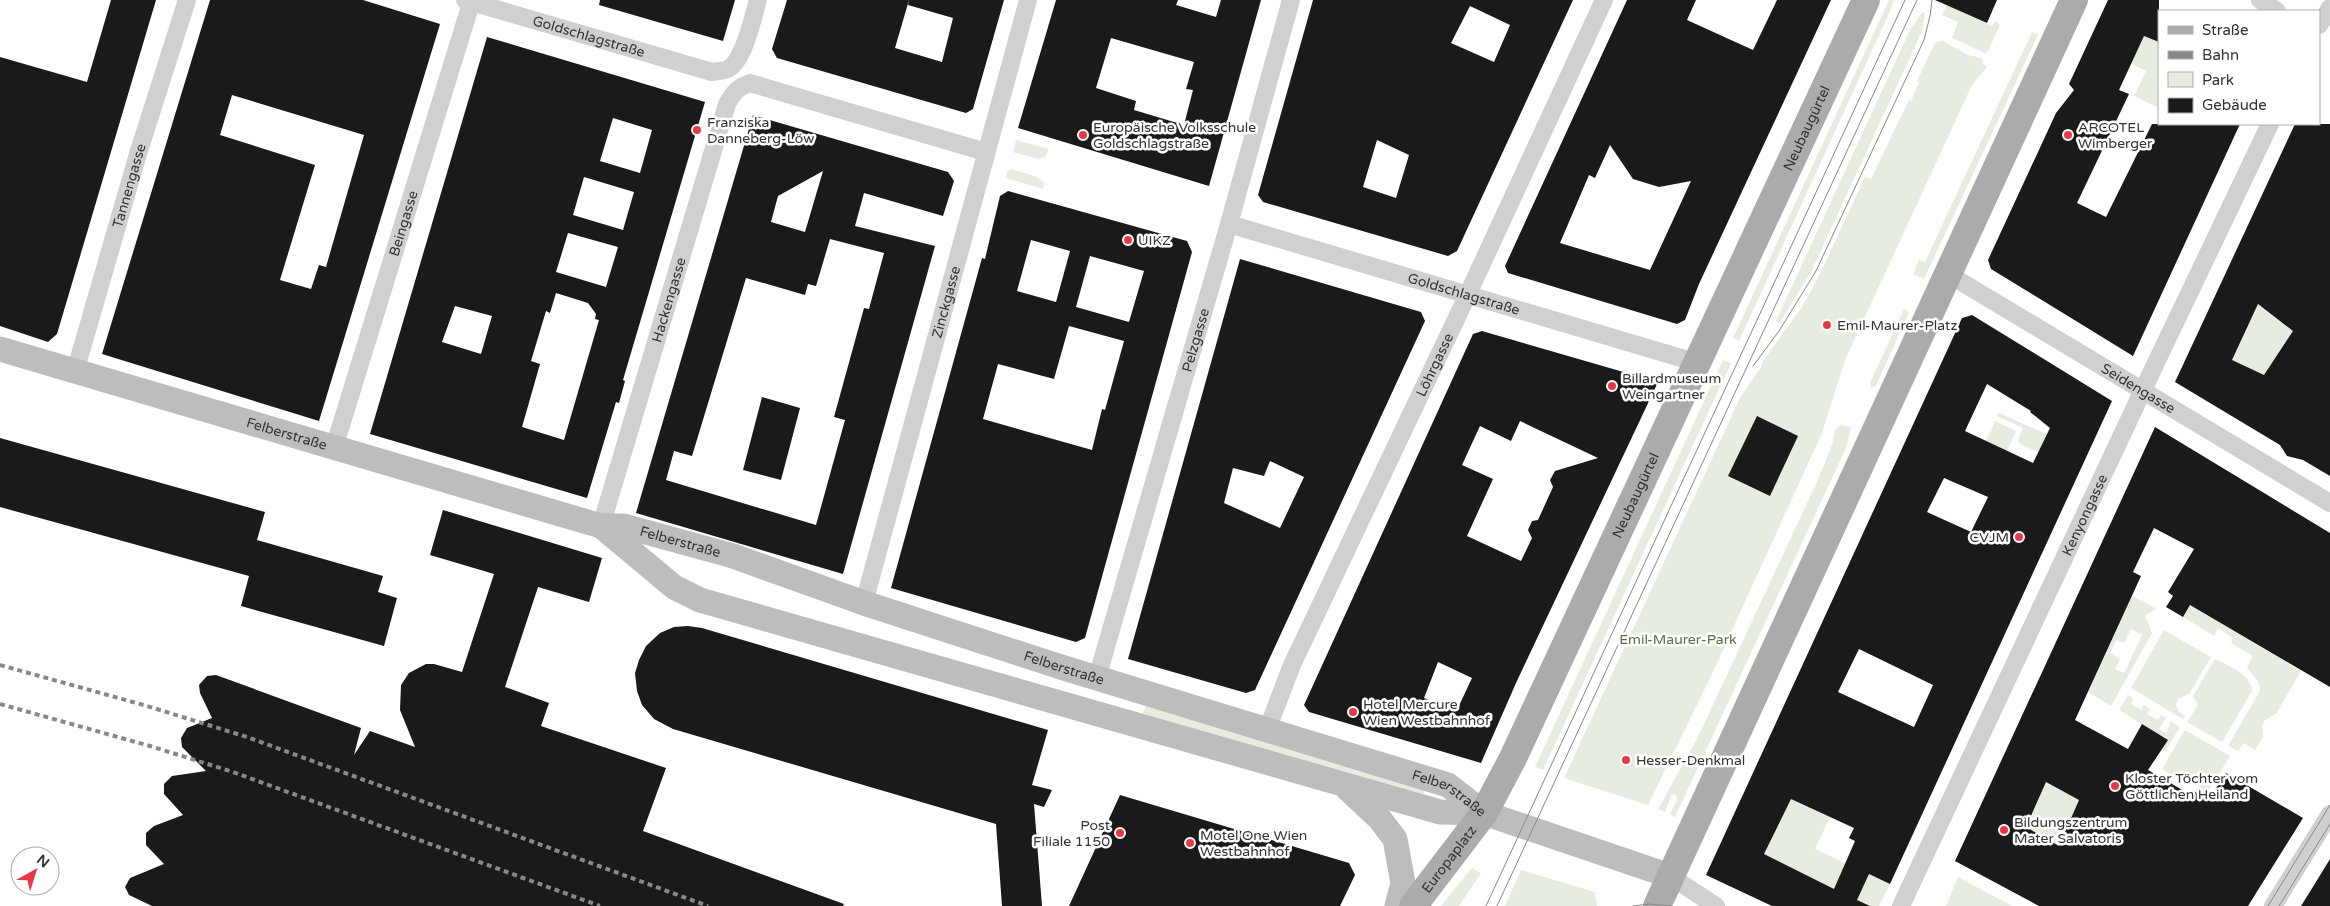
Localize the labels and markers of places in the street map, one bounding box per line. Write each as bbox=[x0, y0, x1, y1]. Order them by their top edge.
place label: Franziska Danneberg-Löw bbox=[707, 114, 814, 147]
place label: Europäische Volksschule Goldschlagstraße bbox=[1093, 119, 1256, 152]
place label: ARCOTEL Wimberger bbox=[2078, 119, 2153, 152]
marker: Franziska Danneberg-Löw bbox=[691, 124, 703, 136]
marker: Europäische Volksschule Goldschlagstraße bbox=[1077, 129, 1089, 141]
marker: ARCOTEL Wimberger bbox=[2062, 129, 2074, 141]
place label: UIKZ bbox=[1138, 232, 1171, 249]
marker: UIKZ bbox=[1122, 234, 1134, 246]
place label: Emil-Maurer-Platz bbox=[1837, 317, 1957, 334]
marker: Emil-Maurer-Platz bbox=[1821, 319, 1833, 331]
place label: Billardmuseum Weingartner bbox=[1622, 370, 1721, 403]
marker: Billardmuseum Weingartner bbox=[1606, 380, 1618, 392]
place label: CVJM bbox=[1970, 529, 2009, 546]
marker: CVJM bbox=[2013, 531, 2025, 543]
place label: Hotel Mercure Wien Westbahnhof bbox=[1363, 696, 1491, 729]
marker: Hotel Mercure Wien Westbahnhof bbox=[1347, 706, 1359, 718]
place label: Hesser-Denkmal bbox=[1636, 752, 1745, 769]
marker: Hesser-Denkmal bbox=[1620, 754, 1632, 766]
place label: Kloster Töchter vom Göttlichen Heiland bbox=[2125, 770, 2258, 803]
marker: Kloster Töchter vom Göttlichen Heiland bbox=[2109, 780, 2121, 792]
place label: Bildungszentrum Mater Salvatoris bbox=[2014, 814, 2127, 847]
place label: Post Filiale 1150 bbox=[1033, 817, 1111, 850]
marker: Bildungszentrum Mater Salvatoris bbox=[1998, 824, 2010, 836]
marker: Post Filiale 1150 bbox=[1114, 827, 1126, 839]
place label: Motel One Wien Westbahnhof bbox=[1200, 827, 1307, 860]
marker: Motel One Wien Westbahnhof bbox=[1184, 837, 1196, 849]

